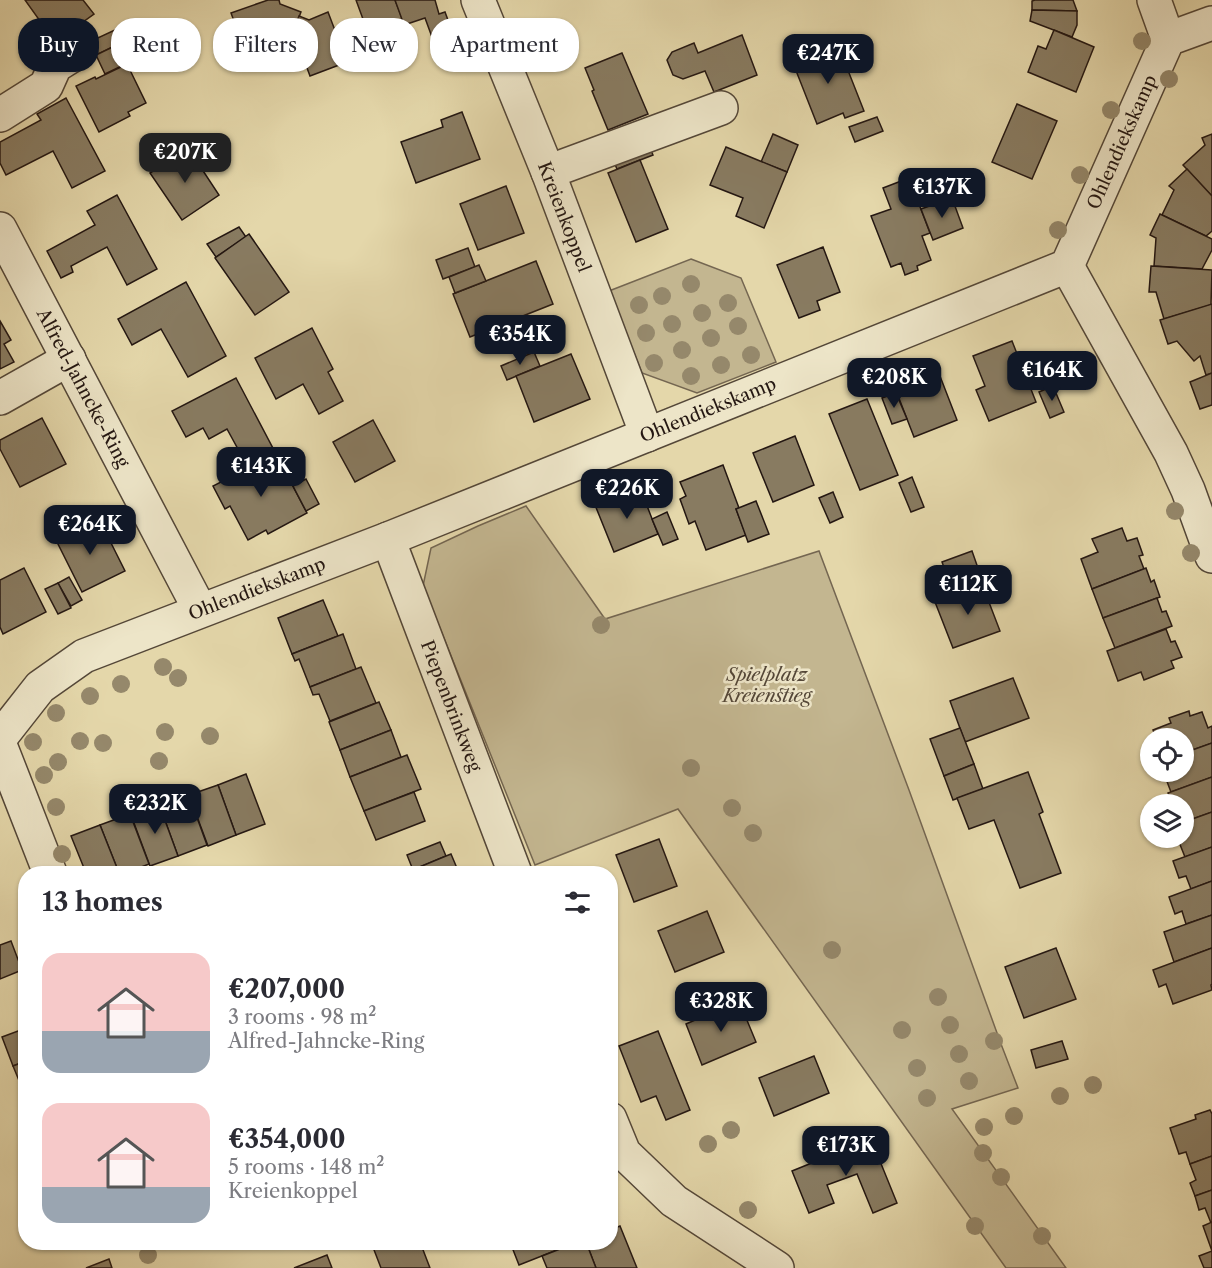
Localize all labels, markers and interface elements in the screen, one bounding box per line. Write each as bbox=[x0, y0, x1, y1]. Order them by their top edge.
chip: Buy bbox=[18, 18, 99, 72]
chip: Rent bbox=[111, 18, 201, 72]
chip: Filters bbox=[213, 18, 318, 72]
chip: New bbox=[330, 18, 418, 72]
chip: Apartment bbox=[430, 18, 579, 72]
pin: €247K bbox=[786, 34, 870, 85]
text: €247K bbox=[797, 41, 859, 65]
street label: Ohlendiekskamp bbox=[1082, 71, 1162, 213]
pin: €207K bbox=[143, 133, 227, 184]
text: €207K bbox=[153, 140, 217, 164]
street label: Kreienkoppel bbox=[533, 159, 595, 275]
pin: €137K bbox=[900, 168, 984, 219]
text: €137K bbox=[912, 175, 972, 199]
street label: Alfred-Jahncke-Ring bbox=[31, 304, 134, 472]
pin: €354K bbox=[478, 315, 562, 366]
text: €354K bbox=[489, 322, 551, 346]
pin: €164K bbox=[1010, 351, 1094, 402]
pin: €208K bbox=[852, 358, 936, 409]
text: €164K bbox=[1021, 358, 1083, 382]
text: €208K bbox=[861, 365, 927, 389]
street label: Ohlendiekskamp bbox=[637, 373, 779, 447]
pin: €143K bbox=[219, 447, 303, 498]
text: €143K bbox=[231, 454, 291, 478]
pin: €226K bbox=[585, 469, 669, 520]
text: €226K bbox=[595, 476, 659, 500]
pin: €264K bbox=[48, 505, 132, 556]
text: €264K bbox=[58, 512, 122, 536]
street label: Ohlendiekskamp bbox=[185, 553, 329, 625]
pin: €112K bbox=[926, 565, 1010, 616]
text: €112K bbox=[939, 572, 997, 596]
street label: Piepenbrinkweg bbox=[416, 637, 486, 775]
park label: Spielplatz Kreienstieg bbox=[721, 664, 813, 707]
map controls bbox=[1140, 728, 1194, 848]
button: locate bbox=[1140, 728, 1194, 782]
pin: €232K bbox=[113, 784, 197, 835]
text: €232K bbox=[123, 791, 187, 815]
button: layers bbox=[1140, 794, 1194, 848]
text: 13 homes bbox=[42, 886, 163, 918]
icon: filters bbox=[561, 886, 594, 919]
text: €207,000 bbox=[228, 973, 345, 1005]
icon: home bbox=[90, 977, 162, 1049]
pin: €328K bbox=[679, 982, 763, 1033]
text: €328K bbox=[689, 989, 753, 1013]
text: 3 rooms · 98 m² bbox=[228, 1005, 376, 1029]
text: Alfred-Jahncke-Ring bbox=[228, 1029, 424, 1053]
text: €354,000 bbox=[228, 1123, 346, 1155]
pin: €173K bbox=[804, 1126, 888, 1177]
icon: home bbox=[90, 1127, 162, 1199]
text: €173K bbox=[816, 1133, 876, 1157]
text: 5 rooms · 148 m² bbox=[228, 1155, 384, 1179]
text: Kreienkoppel bbox=[228, 1179, 358, 1203]

